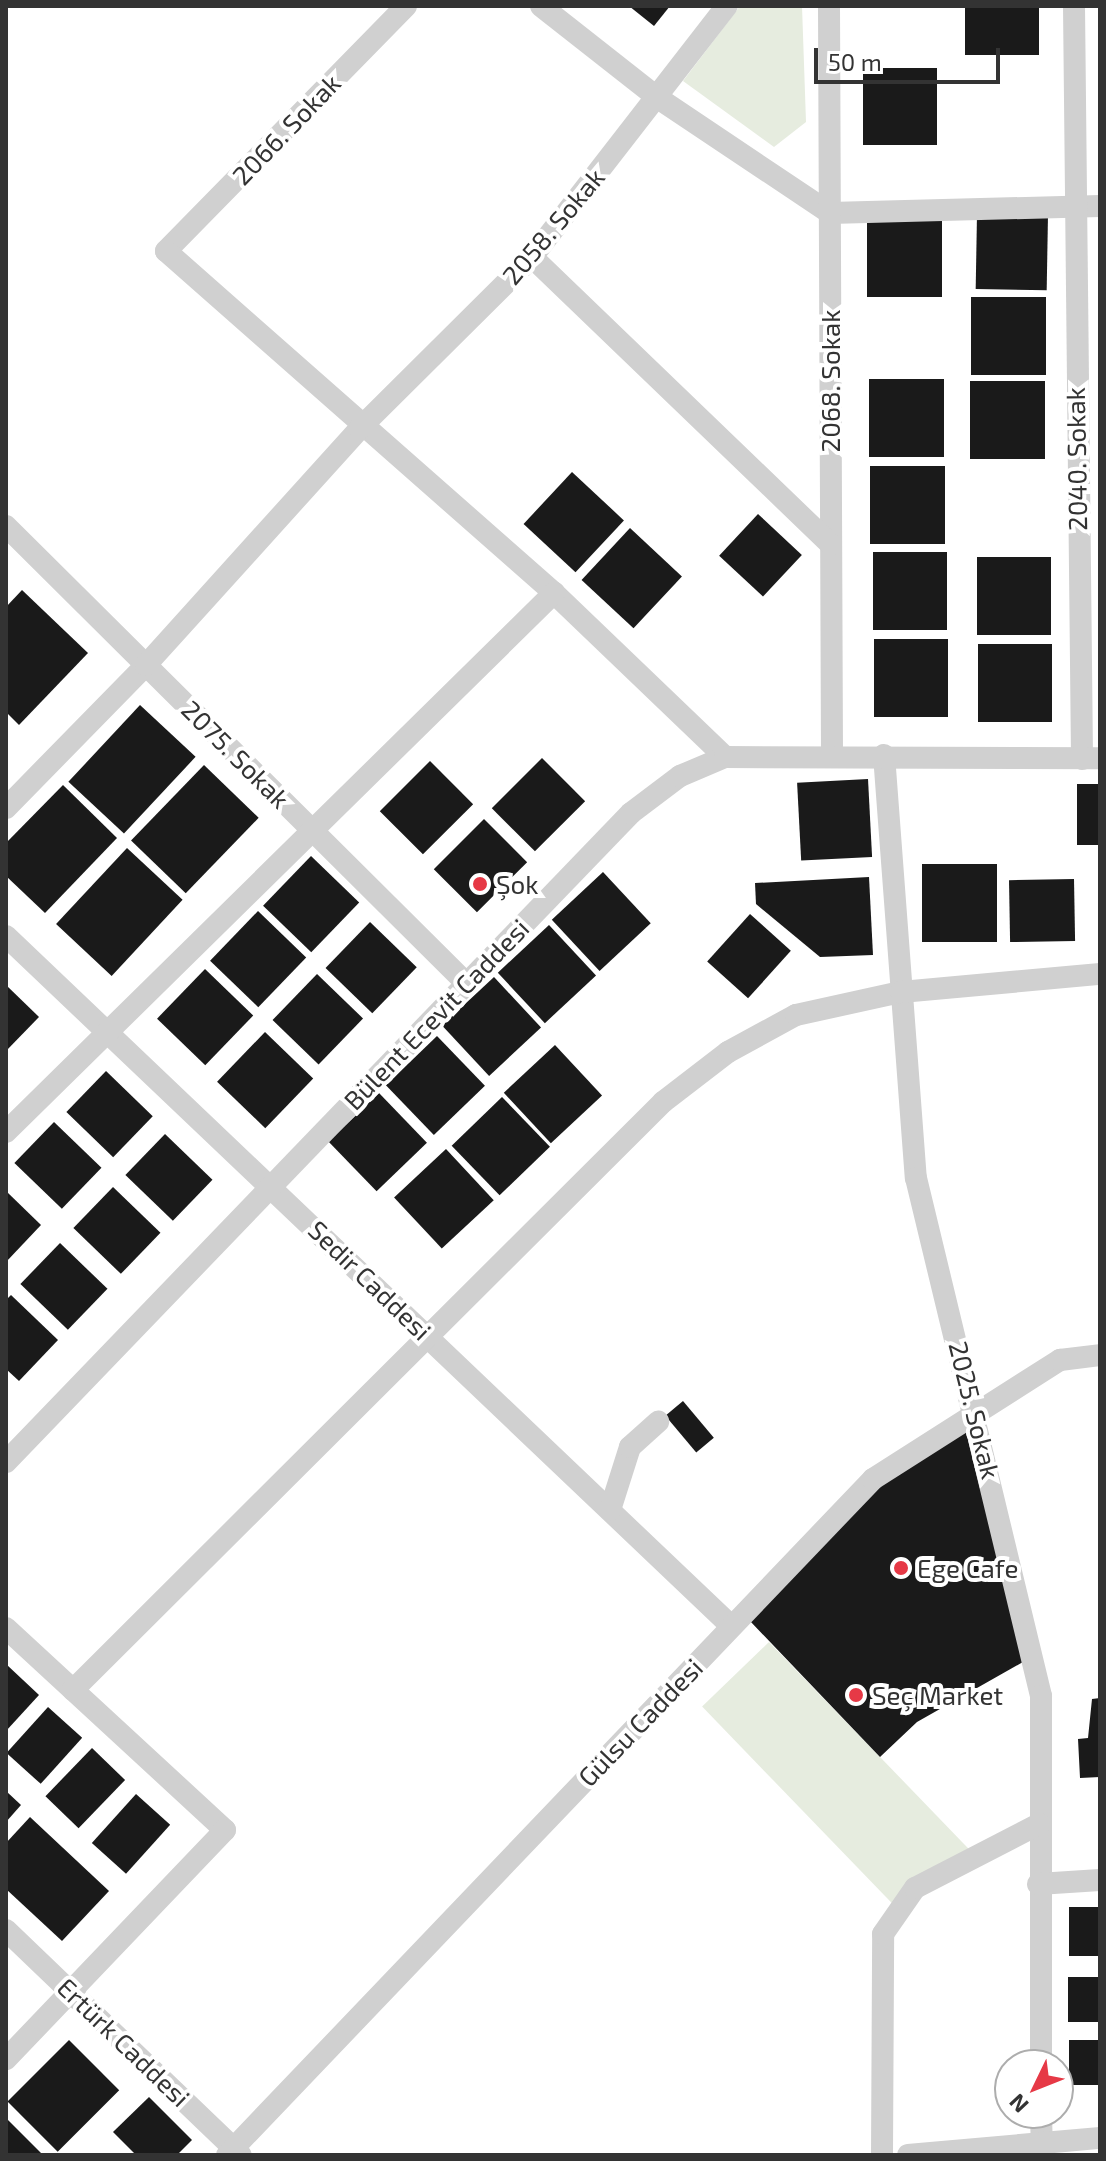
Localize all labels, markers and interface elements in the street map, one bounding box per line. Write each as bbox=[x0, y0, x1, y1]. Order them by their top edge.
scale bar bbox=[818, 32, 1004, 82]
text: 50 m bbox=[828, 47, 882, 76]
street label: 2066. Sokak bbox=[225, 67, 347, 191]
street label: 2058. Sokak bbox=[495, 162, 611, 290]
street label: 2068. Sokak bbox=[814, 310, 846, 452]
street label: 2040. Sokak bbox=[1059, 387, 1093, 531]
street label: 2075. Sokak bbox=[176, 694, 296, 814]
place label: Şok bbox=[496, 868, 539, 900]
marker: Şok bbox=[471, 875, 489, 893]
street label: Bülent Ecevit Caddesi bbox=[337, 912, 535, 1116]
street label: Sedir Caddesi bbox=[302, 1214, 438, 1346]
street label: 2025. Sokak bbox=[943, 1338, 1007, 1482]
place label: Ege Cafe bbox=[917, 1552, 1018, 1584]
marker: Ege Cafe bbox=[892, 1559, 910, 1577]
street label: Gülsu Caddesi bbox=[571, 1652, 709, 1792]
place label: Seç Market bbox=[872, 1679, 1003, 1711]
marker: Seç Market bbox=[847, 1686, 865, 1704]
street label: Ertürk Caddesi bbox=[51, 1971, 197, 2113]
north arrow bbox=[994, 2049, 1074, 2129]
text: N bbox=[1003, 2089, 1033, 2119]

